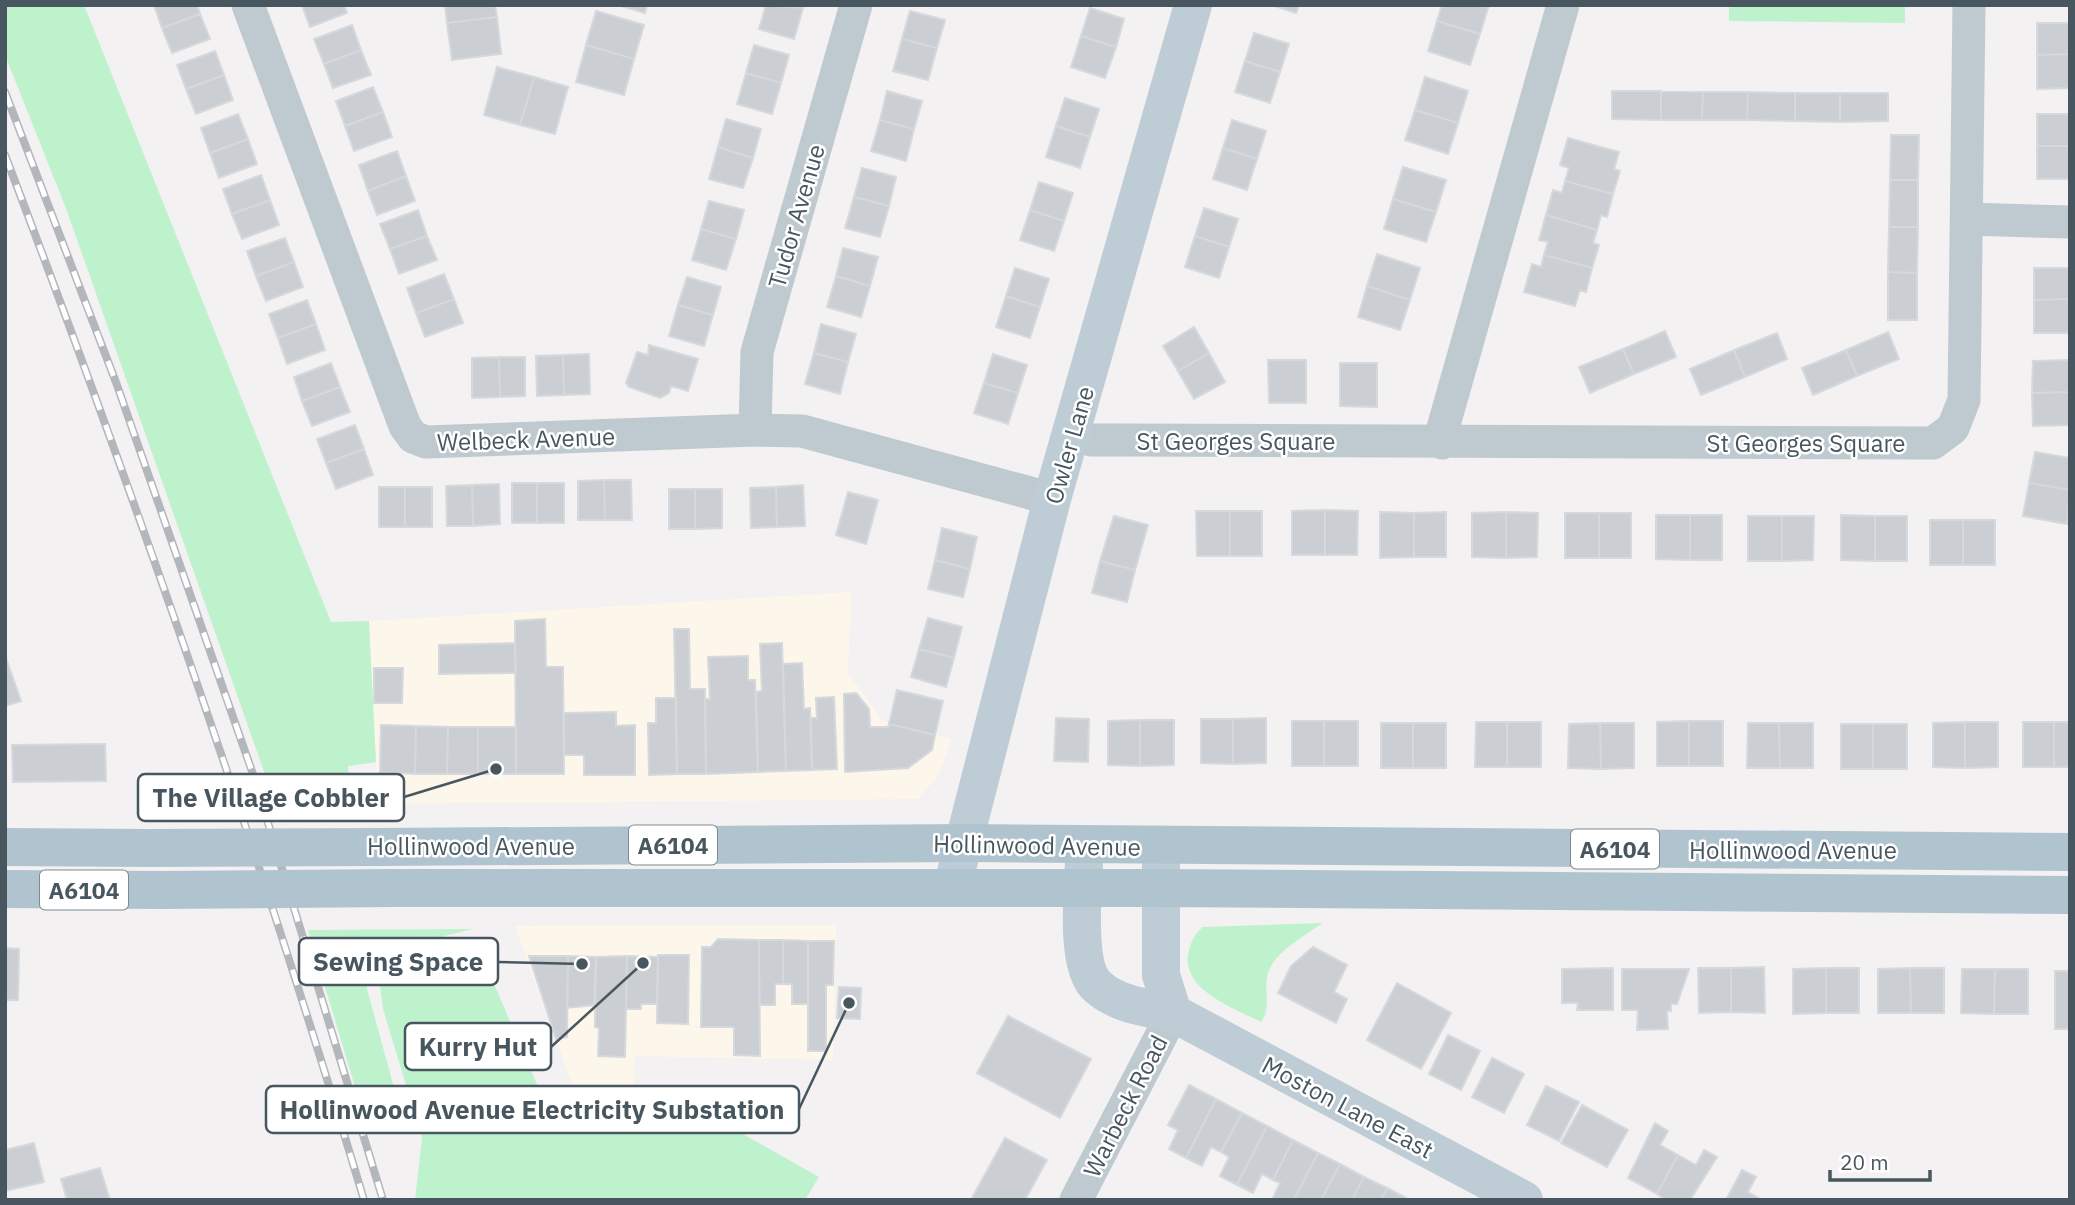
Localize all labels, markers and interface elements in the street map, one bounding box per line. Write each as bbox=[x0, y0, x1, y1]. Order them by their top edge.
street label: Tudor Avenue bbox=[760, 140, 832, 292]
street label: Owler Lane bbox=[1037, 382, 1101, 508]
street label: Welbeck Avenue bbox=[436, 420, 616, 458]
street label: St Georges Square bbox=[1137, 425, 1335, 457]
street label: St Georges Square bbox=[1707, 427, 1905, 459]
callout: The Village Cobbler bbox=[138, 774, 404, 821]
text: The Village Cobbler bbox=[152, 780, 390, 814]
road number: A6104 bbox=[629, 825, 717, 864]
street label: Hollinwood Avenue bbox=[933, 827, 1141, 863]
street label: Hollinwood Avenue bbox=[367, 830, 575, 862]
road number: A6104 bbox=[1571, 830, 1659, 869]
street label: Hollinwood Avenue bbox=[1689, 834, 1897, 866]
road number: A6104 bbox=[40, 870, 128, 909]
callout: Sewing Space bbox=[299, 938, 498, 985]
text: Sewing Space bbox=[313, 944, 483, 978]
callout: Kurry Hut bbox=[405, 1023, 551, 1070]
text: Kurry Hut bbox=[419, 1029, 537, 1063]
street label: Warbeck Road bbox=[1075, 1029, 1175, 1183]
street label: Moston Lane East bbox=[1257, 1048, 1439, 1166]
callout: Hollinwood Avenue Electricity Substation bbox=[266, 1086, 799, 1133]
text: Hollinwood Avenue Electricity Substation bbox=[280, 1092, 784, 1126]
scale bar bbox=[1830, 1138, 1930, 1182]
text: 20 m bbox=[1840, 1148, 1889, 1176]

